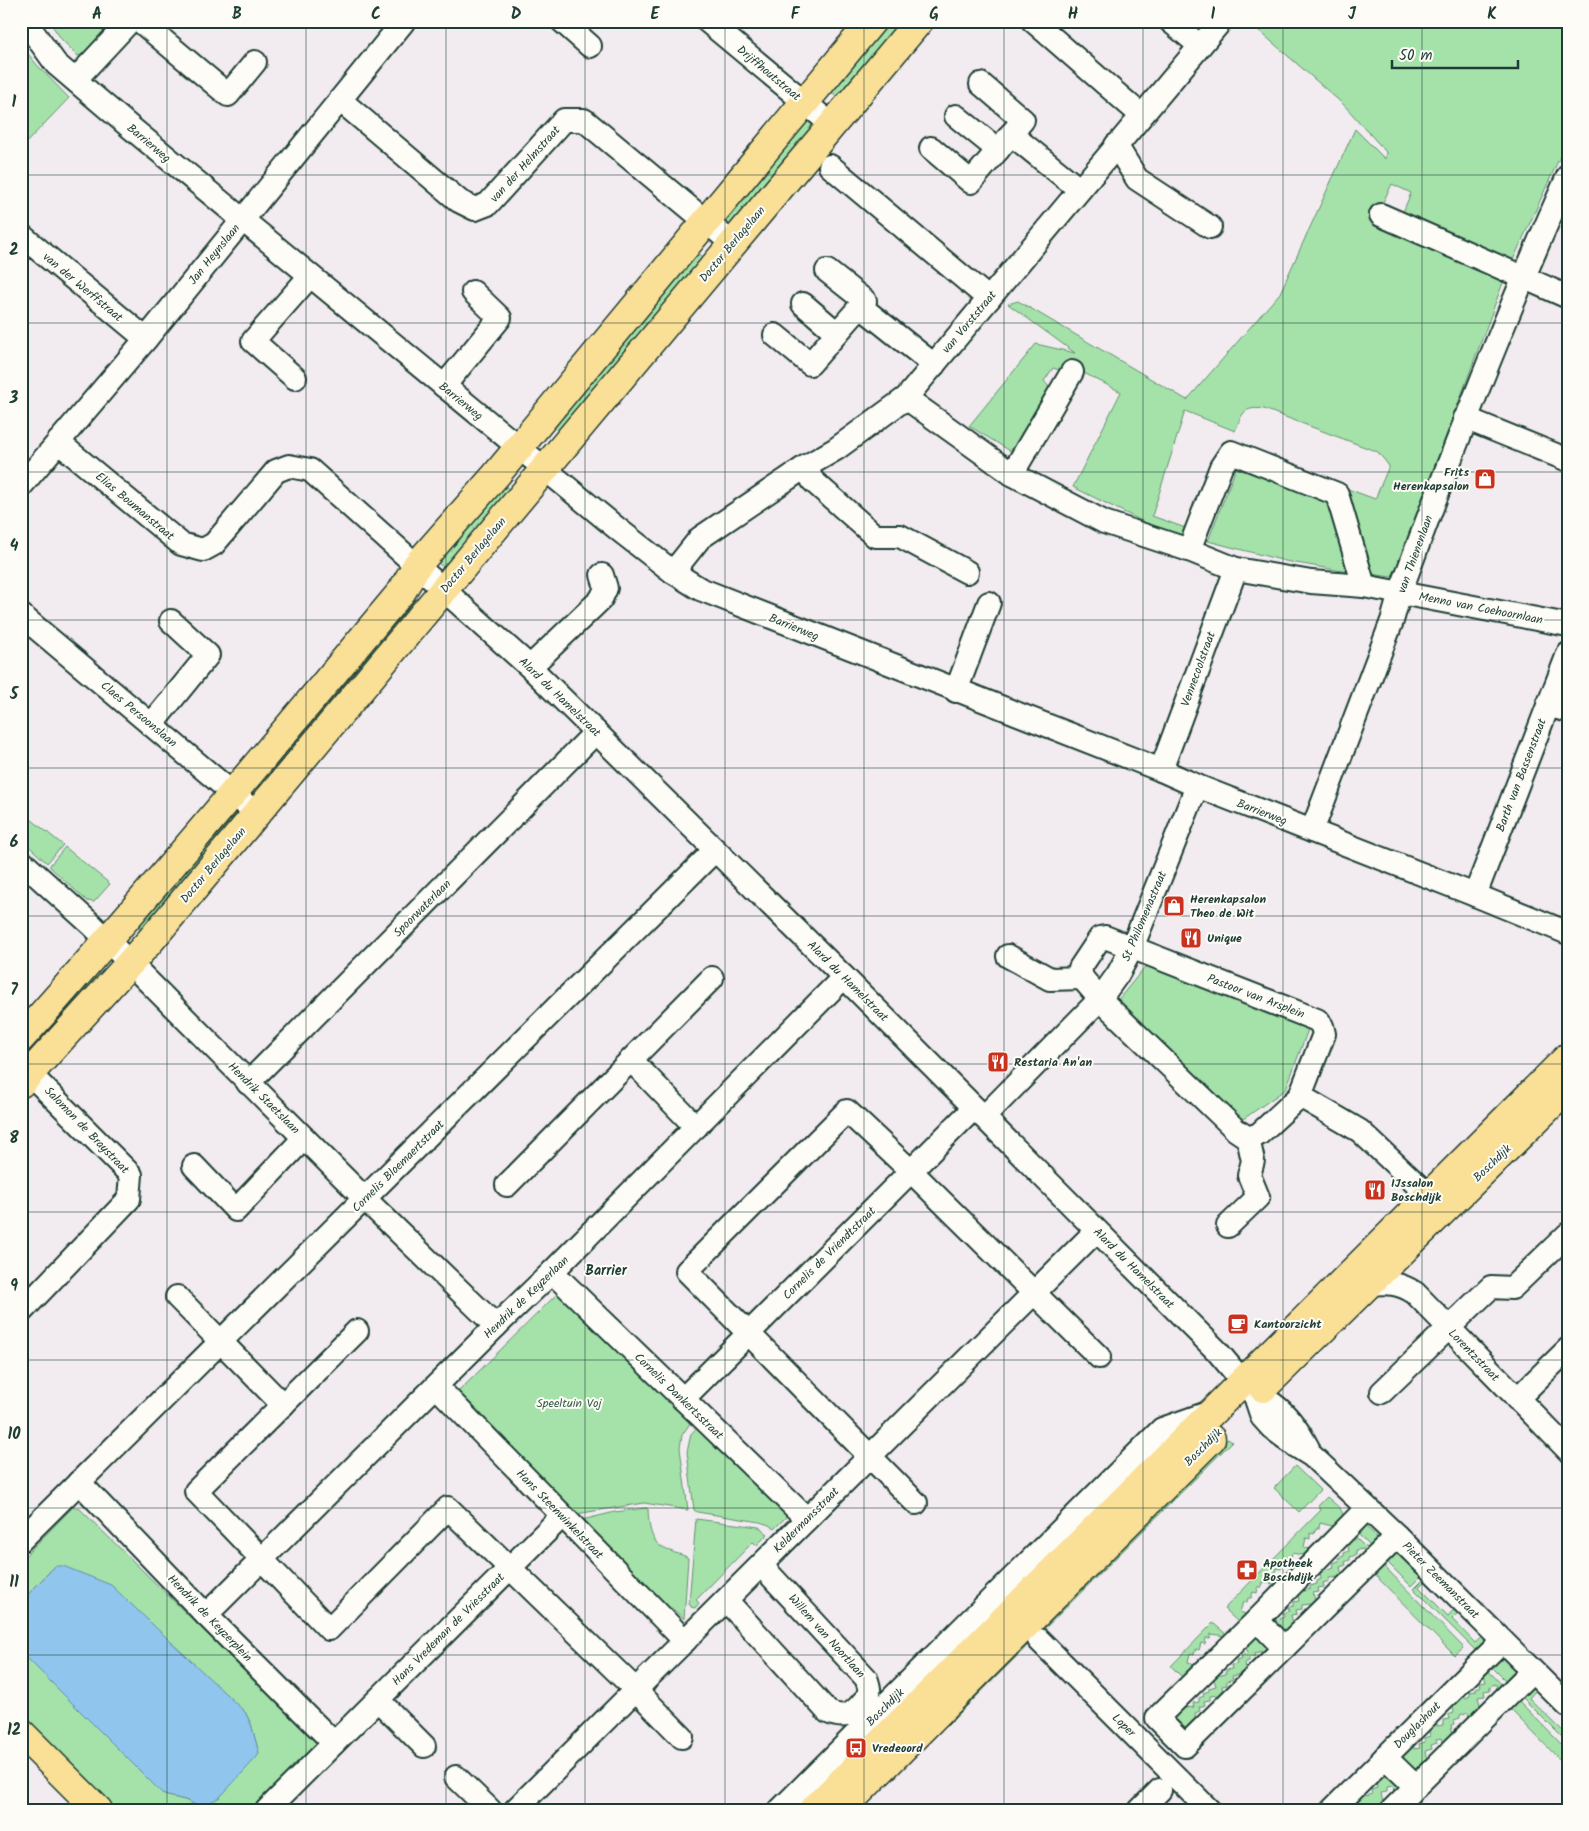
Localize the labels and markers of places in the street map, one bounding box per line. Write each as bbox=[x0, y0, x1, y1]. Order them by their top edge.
place label: Frits Herenkapsalon bbox=[1393, 463, 1469, 496]
shop icon: Frits Herenkapsalon bbox=[1473, 467, 1497, 491]
place label: Herenkapsalon Theo de Wit bbox=[1190, 890, 1266, 923]
shop icon: Herenkapsalon Theo de Wit bbox=[1162, 894, 1186, 918]
restaurant icon: Unique bbox=[1179, 926, 1203, 950]
place label: Unique bbox=[1207, 929, 1242, 948]
restaurant icon: Restaria An'an bbox=[986, 1050, 1010, 1074]
place label: Restaria An'an bbox=[1014, 1053, 1092, 1072]
place label: IJssalon Boschdijk bbox=[1391, 1174, 1442, 1207]
restaurant icon: IJssalon Boschdijk bbox=[1363, 1178, 1387, 1202]
cafe icon: Kantoorzicht bbox=[1226, 1312, 1250, 1336]
place label: Kantoorzicht bbox=[1254, 1315, 1322, 1334]
place label: Apotheek Boschdijk bbox=[1263, 1554, 1314, 1587]
pharmacy icon: Apotheek Boschdijk bbox=[1235, 1558, 1259, 1582]
bus stop icon: Vredeoord bbox=[844, 1736, 868, 1760]
place label: Vredeoord bbox=[872, 1739, 923, 1758]

